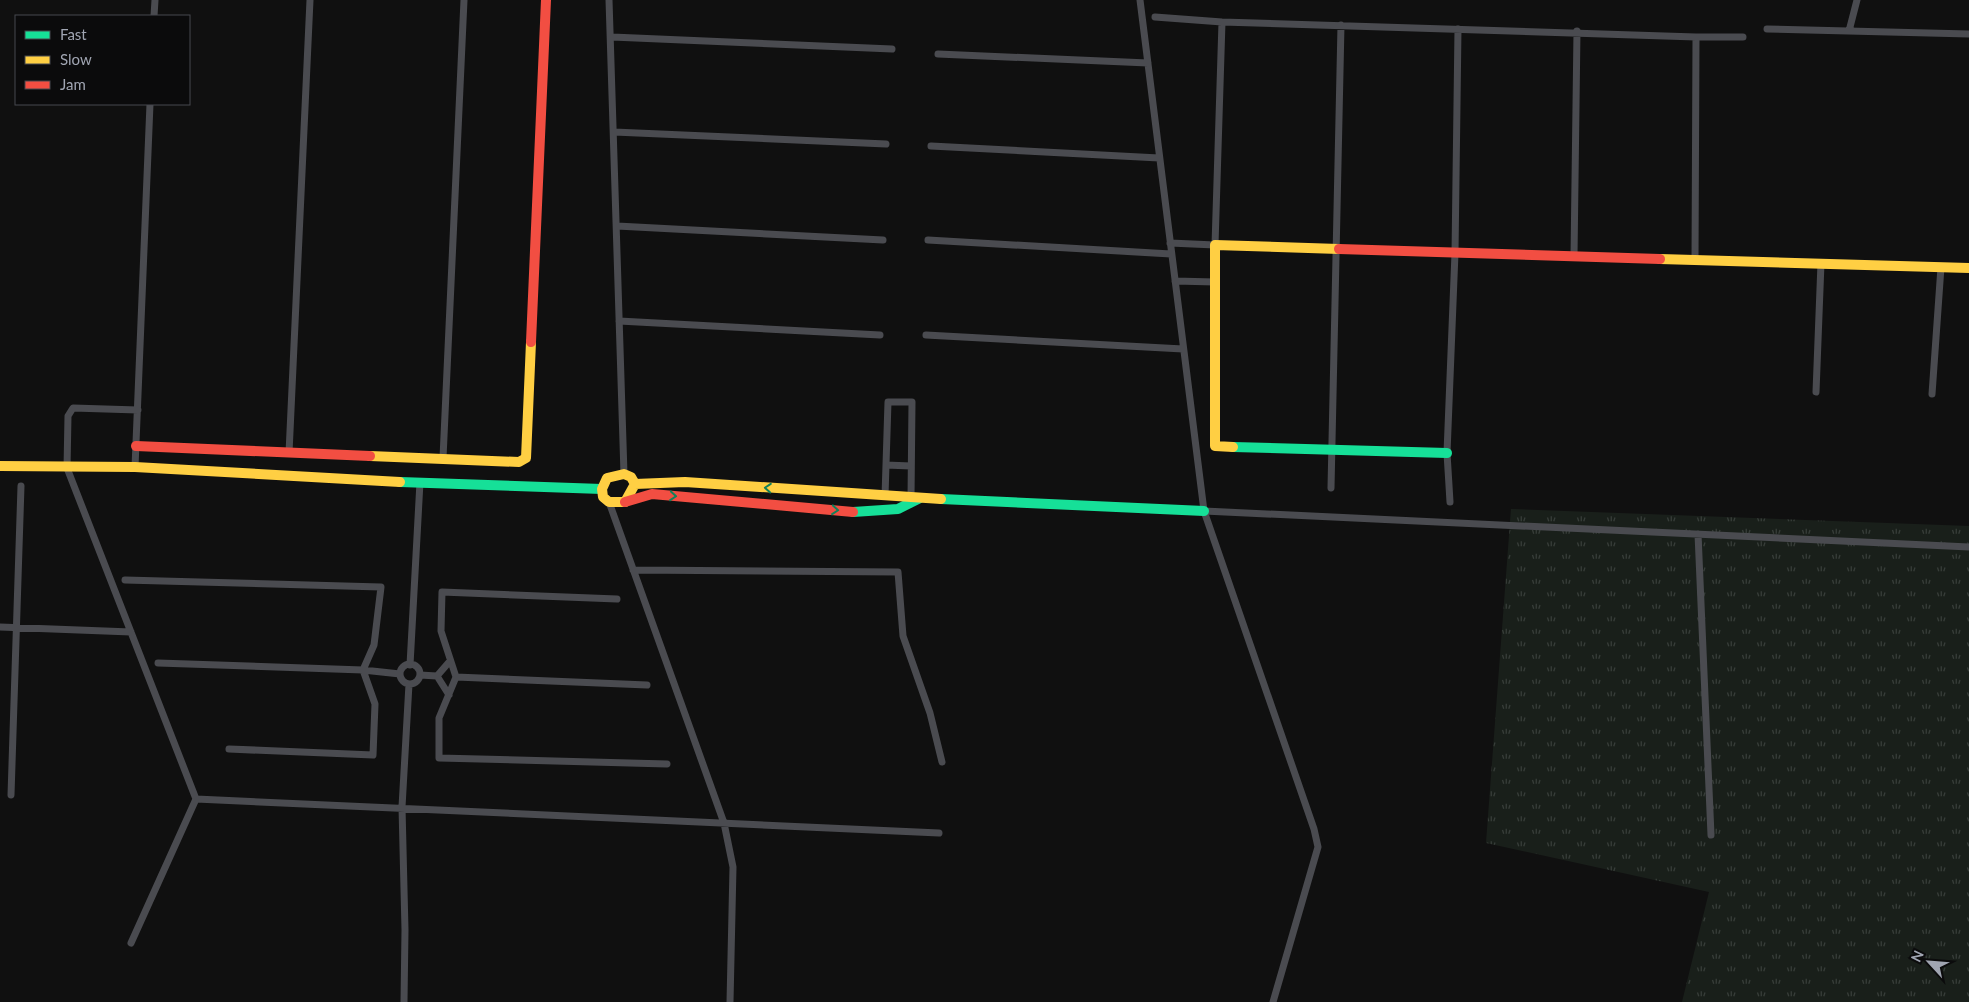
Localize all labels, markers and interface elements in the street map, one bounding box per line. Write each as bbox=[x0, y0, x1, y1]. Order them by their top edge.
legend bbox=[15, 15, 190, 105]
text: Fast bbox=[60, 25, 87, 43]
text: Slow bbox=[60, 50, 92, 68]
text: Jam bbox=[60, 75, 86, 93]
one-way arrow bbox=[764, 483, 772, 494]
one-way arrow bbox=[669, 490, 677, 501]
one-way arrow bbox=[831, 504, 839, 515]
north arrow bbox=[1904, 937, 1954, 987]
text: N bbox=[1907, 948, 1927, 965]

